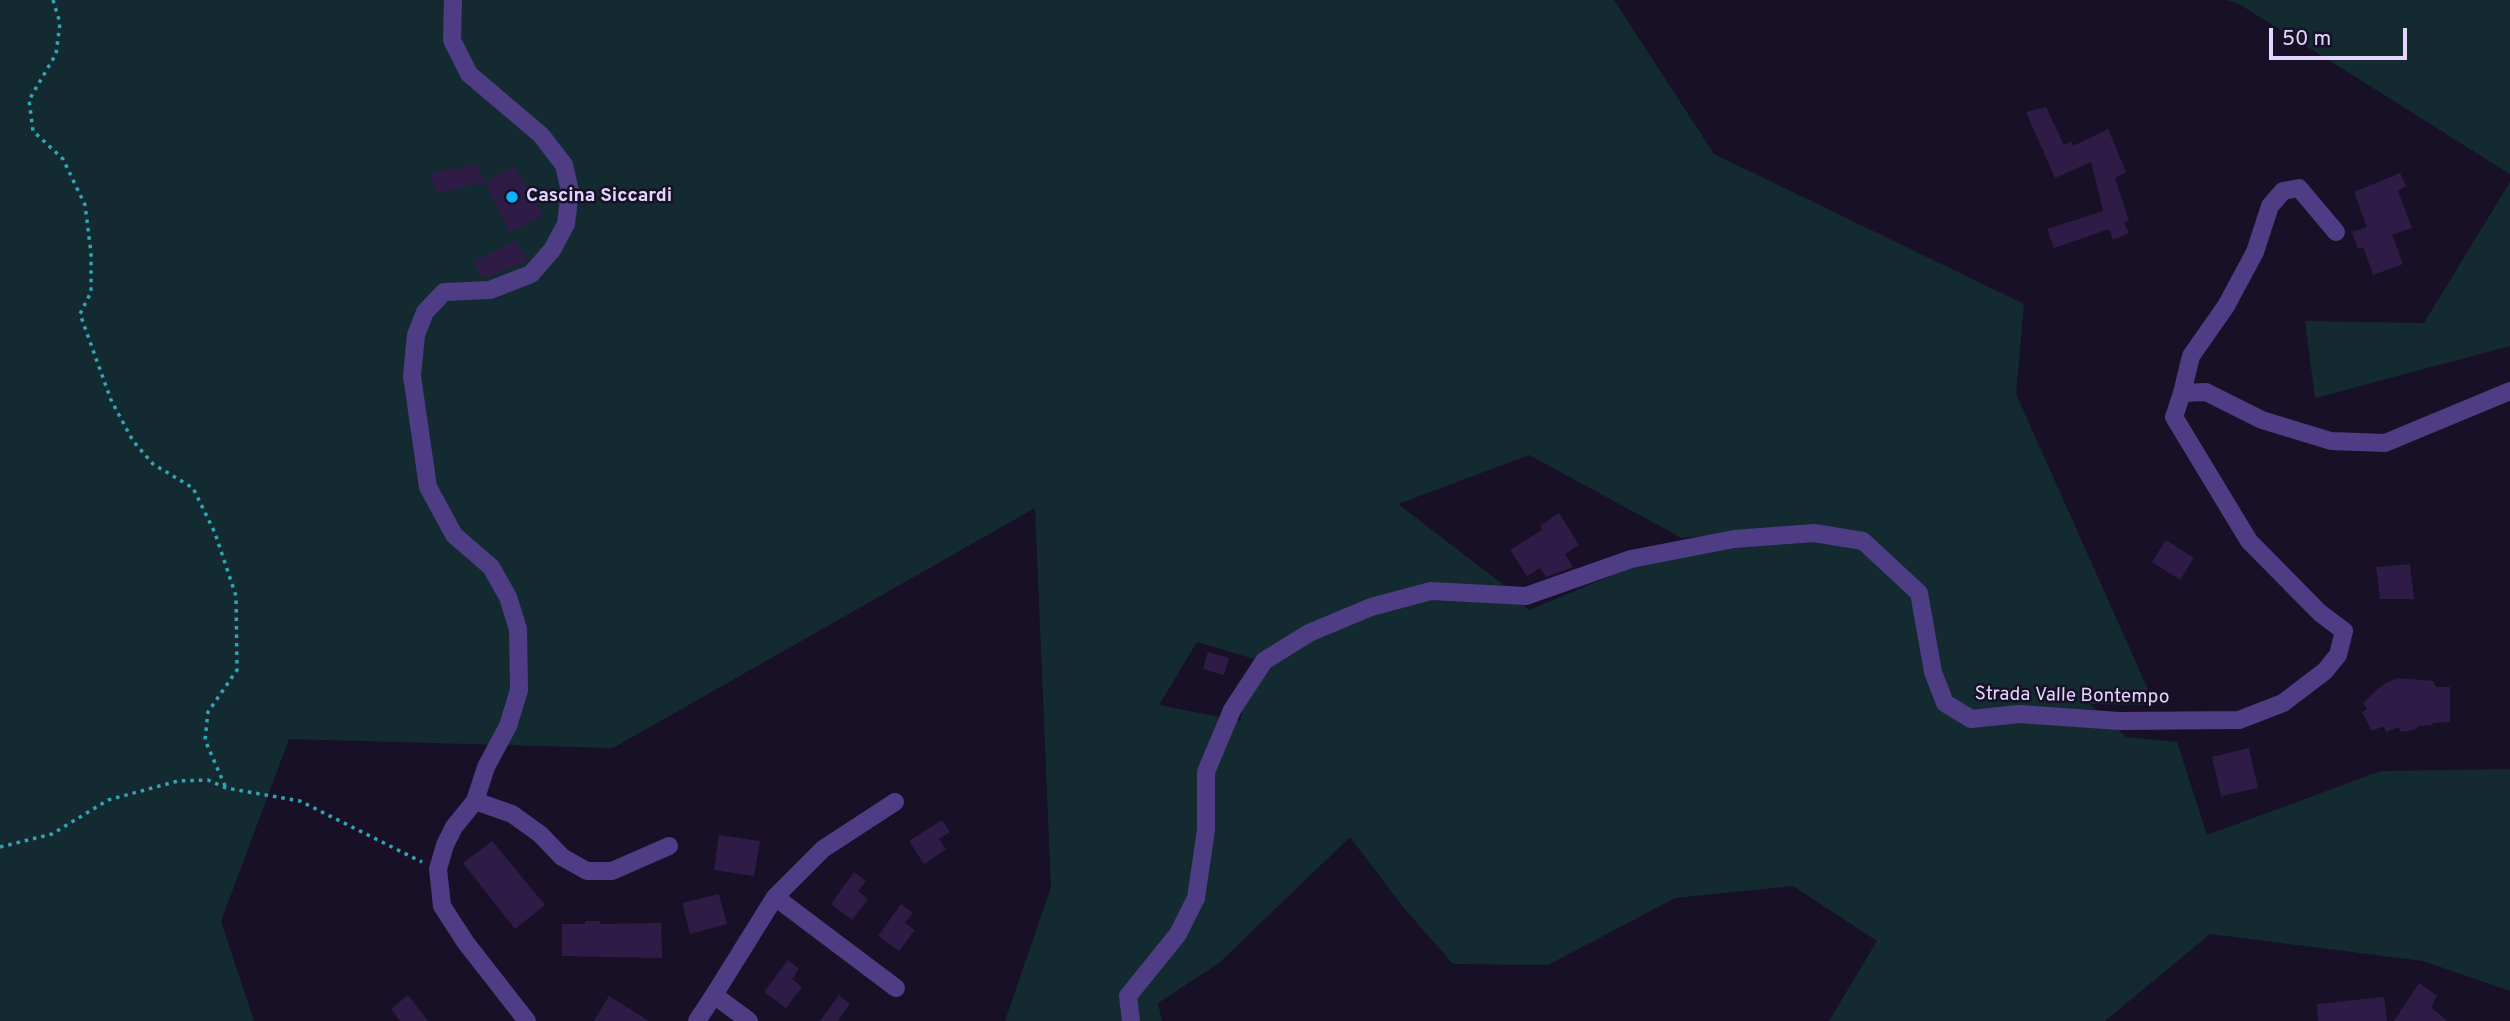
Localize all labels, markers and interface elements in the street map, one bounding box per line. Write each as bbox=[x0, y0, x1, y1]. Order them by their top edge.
scale bar bbox=[2272, 14, 2410, 58]
text: 50 m bbox=[2282, 26, 2331, 53]
place label: Cascina Siccardi bbox=[526, 186, 672, 208]
marker: Cascina Siccardi bbox=[504, 189, 520, 205]
street label: Strada Valle Bontempo bbox=[1974, 684, 2170, 710]

